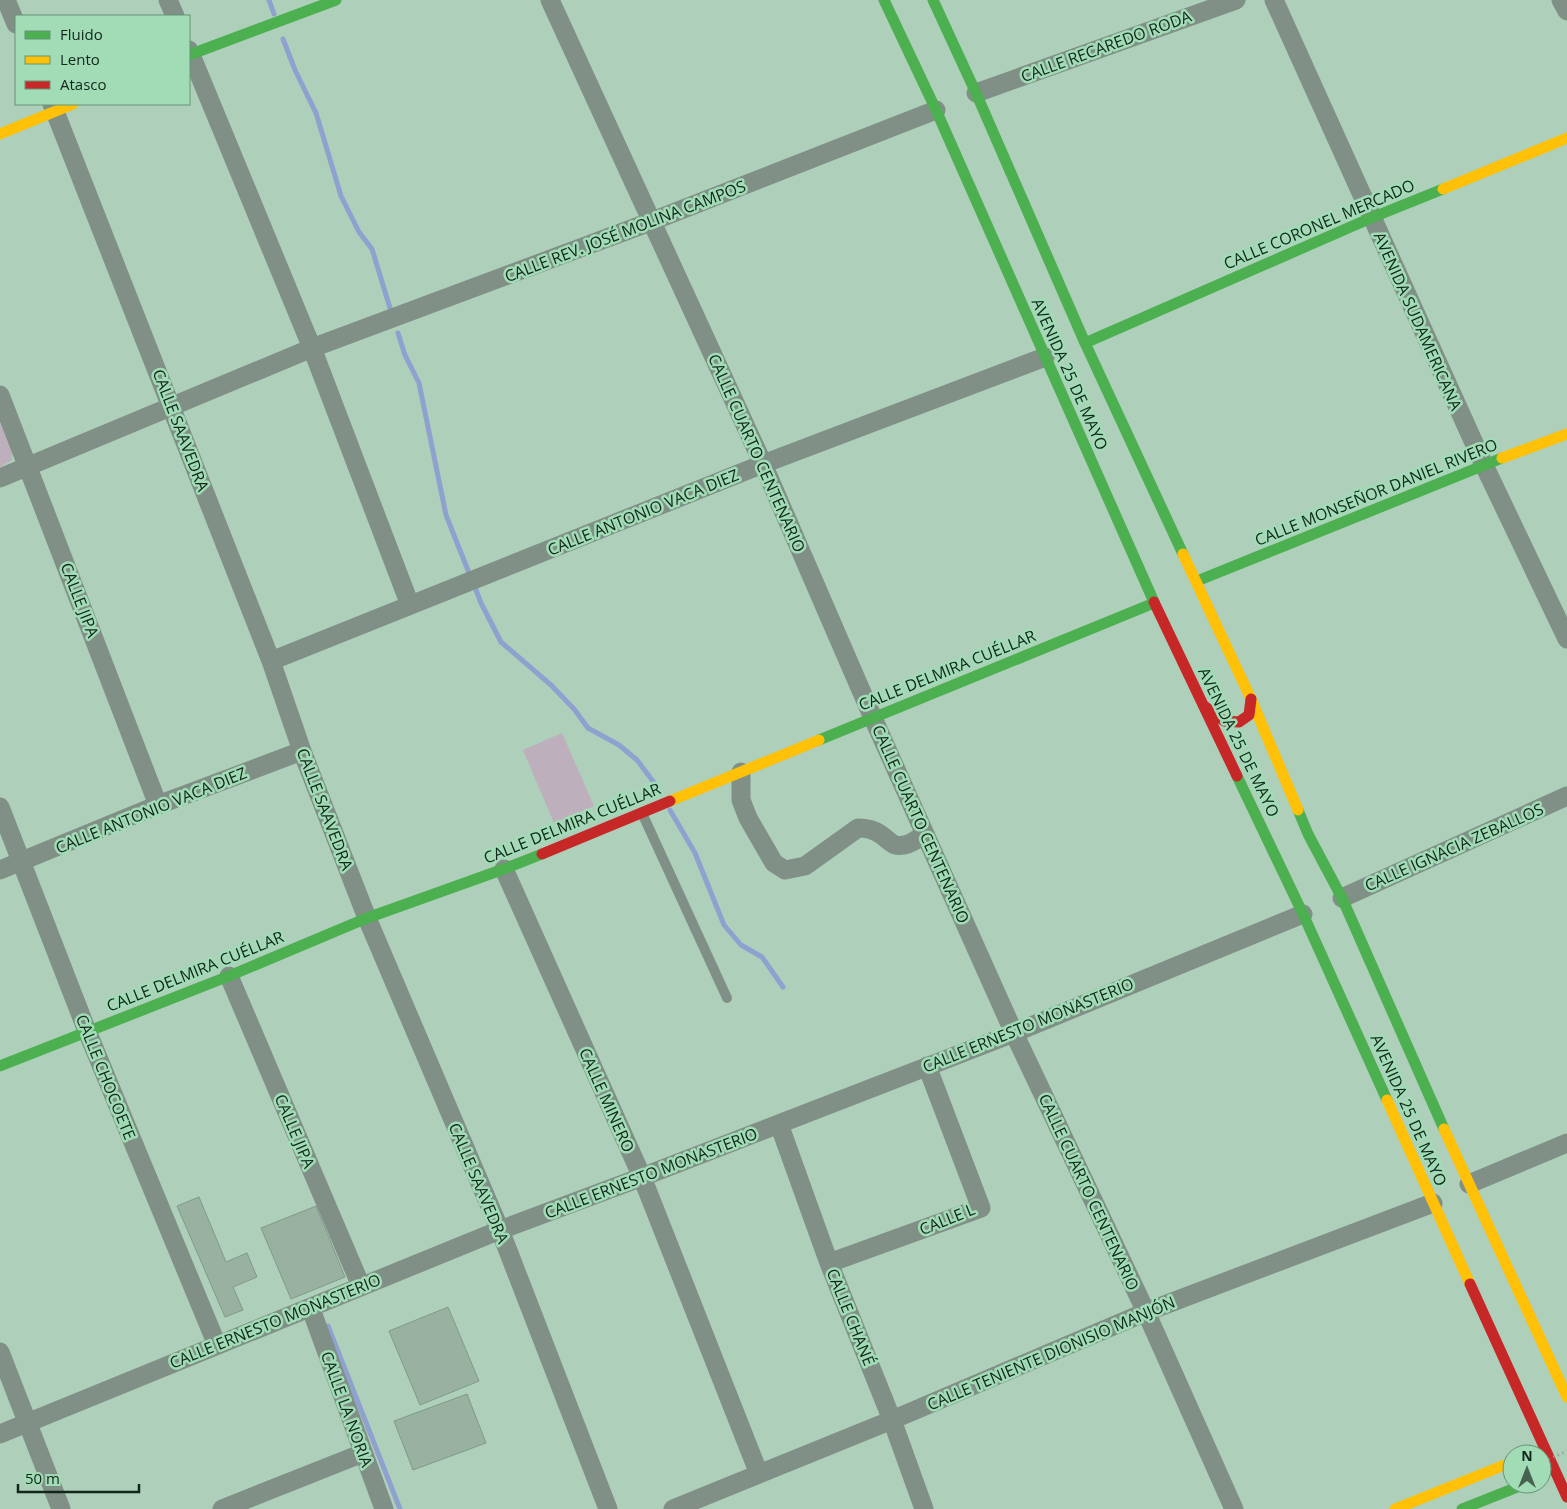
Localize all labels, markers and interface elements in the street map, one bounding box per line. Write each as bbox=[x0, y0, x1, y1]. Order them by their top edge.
street label: CALLE RECAREDO RODA bbox=[1018, 5, 1195, 87]
legend bbox=[15, 15, 190, 105]
text: Fluido bbox=[60, 24, 103, 44]
text: Lento bbox=[60, 49, 100, 69]
text: Atasco bbox=[60, 74, 107, 94]
street label: CALLE CORONEL MERCADO bbox=[1220, 174, 1418, 274]
street label: CALLE REV. JOSÉ MOLINA CAMPOS bbox=[501, 175, 749, 287]
street label: AVENIDA SUDAMERICANA bbox=[1369, 228, 1468, 414]
street label: AVENIDA 25 DE MAYO bbox=[1027, 295, 1113, 453]
street label: CALLE CUARTO CENTENARIO bbox=[703, 350, 811, 556]
street label: CALLE SAAVEDRA bbox=[148, 366, 215, 495]
street label: CALLE MONSEÑOR DANIEL RIVERO bbox=[1251, 433, 1501, 551]
street label: CALLE ANTONIO VACA DIEZ bbox=[544, 463, 742, 561]
street label: CALLE JIPA bbox=[56, 559, 105, 641]
street label: CALLE DELMIRA CUÉLLAR bbox=[855, 624, 1039, 716]
street label: AVENIDA 25 DE MAYO bbox=[1193, 663, 1285, 821]
street label: CALLE CUARTO CENTENARIO bbox=[867, 721, 975, 927]
street label: CALLE SAAVEDRA bbox=[292, 745, 359, 874]
street label: CALLE ANTONIO VACA DIEZ bbox=[52, 761, 250, 859]
street label: CALLE DELMIRA CUÉLLAR bbox=[480, 777, 664, 869]
street label: CALLE IGNACIA ZEBALLOS bbox=[1361, 798, 1547, 896]
street label: CALLE DELMIRA CUÉLLAR bbox=[103, 925, 287, 1017]
street label: CALLE ERNESTO MONASTERIO bbox=[919, 972, 1137, 1078]
street label: CALLE CHOCOETE bbox=[71, 1011, 141, 1143]
street label: AVENIDA 25 DE MAYO bbox=[1366, 1031, 1452, 1189]
street label: CALLE MINERO bbox=[574, 1044, 640, 1156]
street label: CALLE CUARTO CENTENARIO bbox=[1034, 1090, 1144, 1294]
street label: CALLE JIPA bbox=[270, 1091, 321, 1172]
street label: CALLE SAAVEDRA bbox=[444, 1119, 515, 1247]
street label: CALLE ERNESTO MONASTERIO bbox=[542, 1122, 760, 1224]
street label: CALLE L bbox=[916, 1198, 978, 1240]
street label: CALLE CHANÉ bbox=[822, 1265, 880, 1369]
street label: CALLE ERNESTO MONASTERIO bbox=[166, 1268, 384, 1374]
street label: CALLE TENIENTE DIONISIO MANJÓN bbox=[924, 1291, 1178, 1415]
street label: CALLE LA NORIA bbox=[316, 1348, 378, 1471]
north arrow bbox=[1502, 1444, 1552, 1494]
text: N bbox=[1521, 1446, 1533, 1465]
scale bar bbox=[18, 1462, 139, 1494]
text: 50 m bbox=[25, 1468, 60, 1488]

